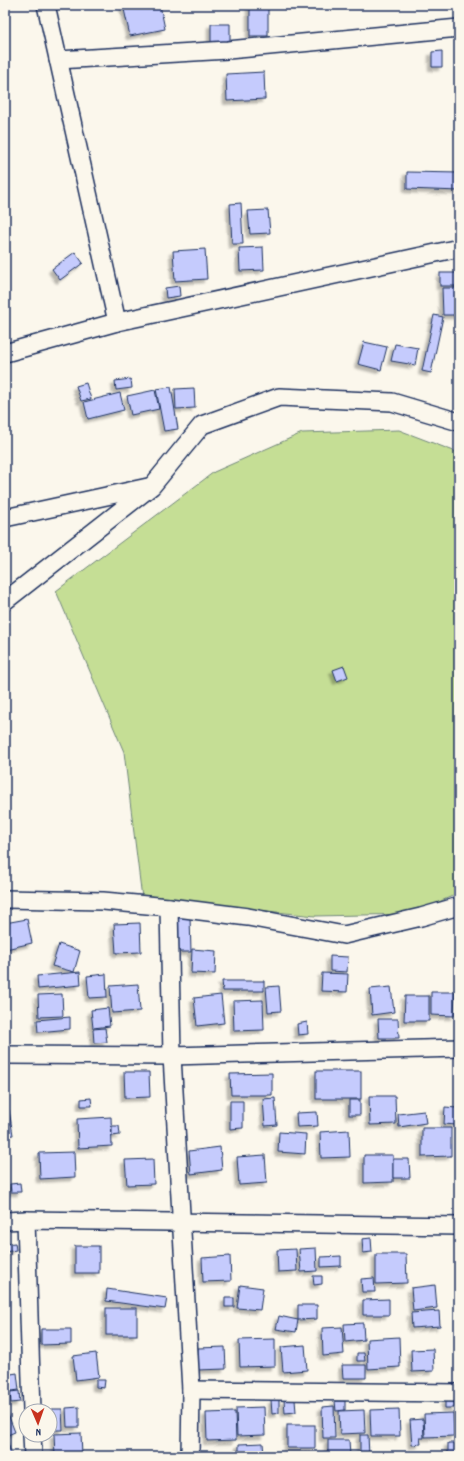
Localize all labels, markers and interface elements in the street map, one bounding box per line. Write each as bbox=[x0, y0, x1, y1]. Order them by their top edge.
north arrow bbox=[18, 1403, 58, 1443]
text: N bbox=[35, 1423, 41, 1439]

